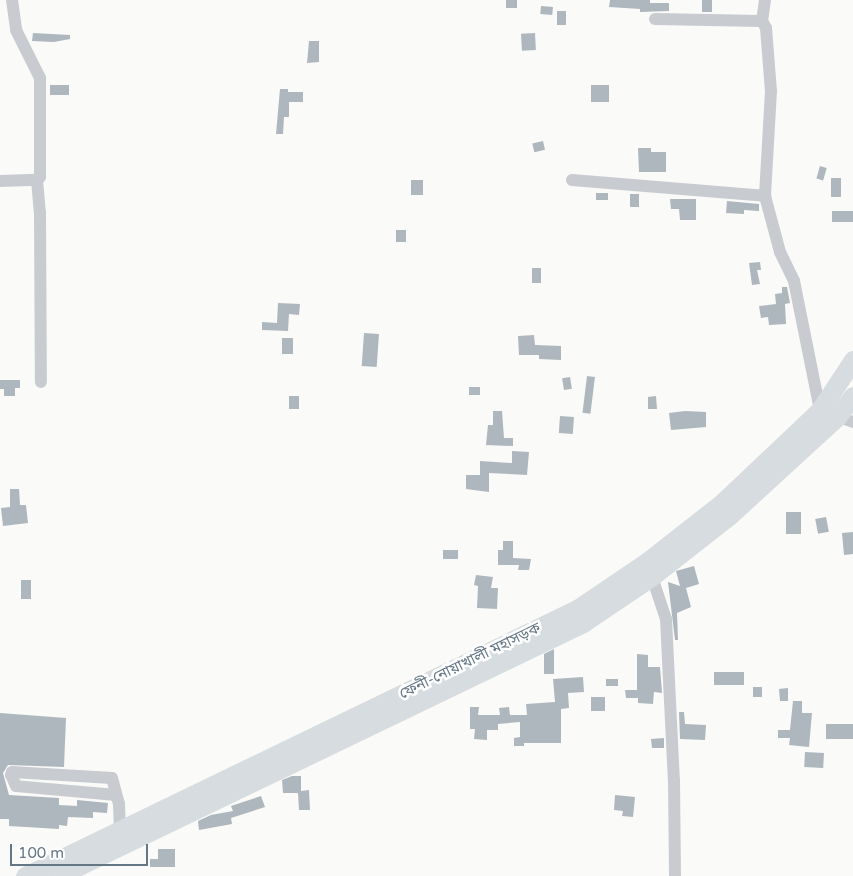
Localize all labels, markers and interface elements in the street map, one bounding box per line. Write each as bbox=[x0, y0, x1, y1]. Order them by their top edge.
street label: ফেনী-নোয়াখালী মহাসড়ক bbox=[396, 619, 544, 703]
scale bar bbox=[12, 834, 150, 866]
text: 100 m bbox=[18, 844, 64, 862]

